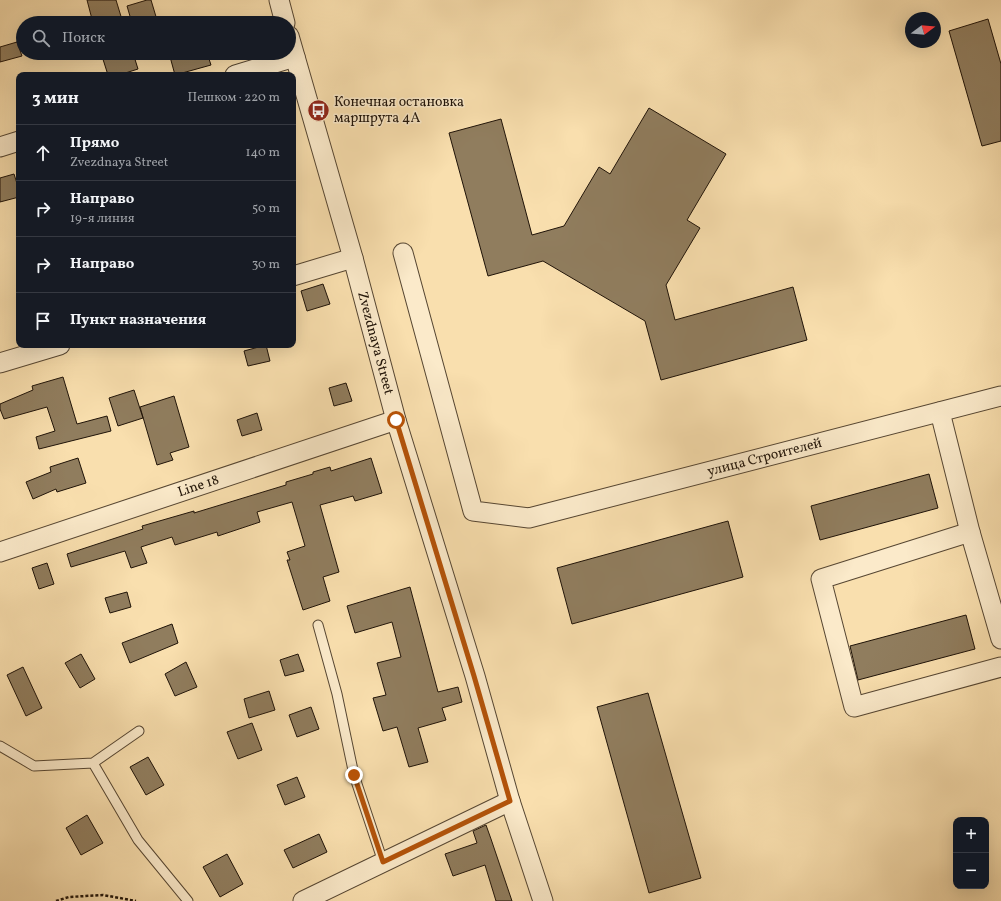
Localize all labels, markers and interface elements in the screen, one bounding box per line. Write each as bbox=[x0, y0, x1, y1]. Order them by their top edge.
north arrow bbox=[905, 12, 941, 48]
search box bbox=[16, 16, 296, 60]
icon: search bbox=[30, 27, 52, 49]
text: Поиск bbox=[62, 28, 105, 49]
text: 3 мин bbox=[32, 87, 79, 110]
text: Пешком · 220 m bbox=[188, 89, 280, 107]
place label: Конечная остановка маршрута 4А bbox=[334, 93, 464, 128]
bus stop icon: Конечная остановка маршрута 4А bbox=[305, 97, 331, 123]
text: Прямо bbox=[70, 133, 119, 154]
icon: ahead bbox=[32, 142, 54, 164]
text: 140 m bbox=[246, 144, 280, 162]
text: Zvezdnaya Street bbox=[70, 154, 168, 172]
text: Направо bbox=[70, 189, 134, 210]
icon: right bbox=[32, 198, 54, 220]
text: 50 m bbox=[252, 200, 280, 218]
text: 19-я линия bbox=[70, 210, 135, 228]
icon: right bbox=[32, 254, 54, 276]
text: Направо bbox=[70, 254, 134, 275]
text: 30 m bbox=[252, 256, 280, 274]
street label: Zvezdnaya Street bbox=[353, 289, 398, 397]
icon: arrive bbox=[32, 310, 54, 332]
text: Пункт назначения bbox=[70, 310, 206, 331]
route start bbox=[387, 411, 405, 429]
street label: улица Строителей bbox=[705, 433, 824, 481]
street label: Line 18 bbox=[175, 470, 221, 502]
route end bbox=[345, 766, 363, 784]
map controls bbox=[953, 817, 989, 889]
button: + bbox=[953, 817, 989, 853]
button: − bbox=[953, 853, 989, 889]

